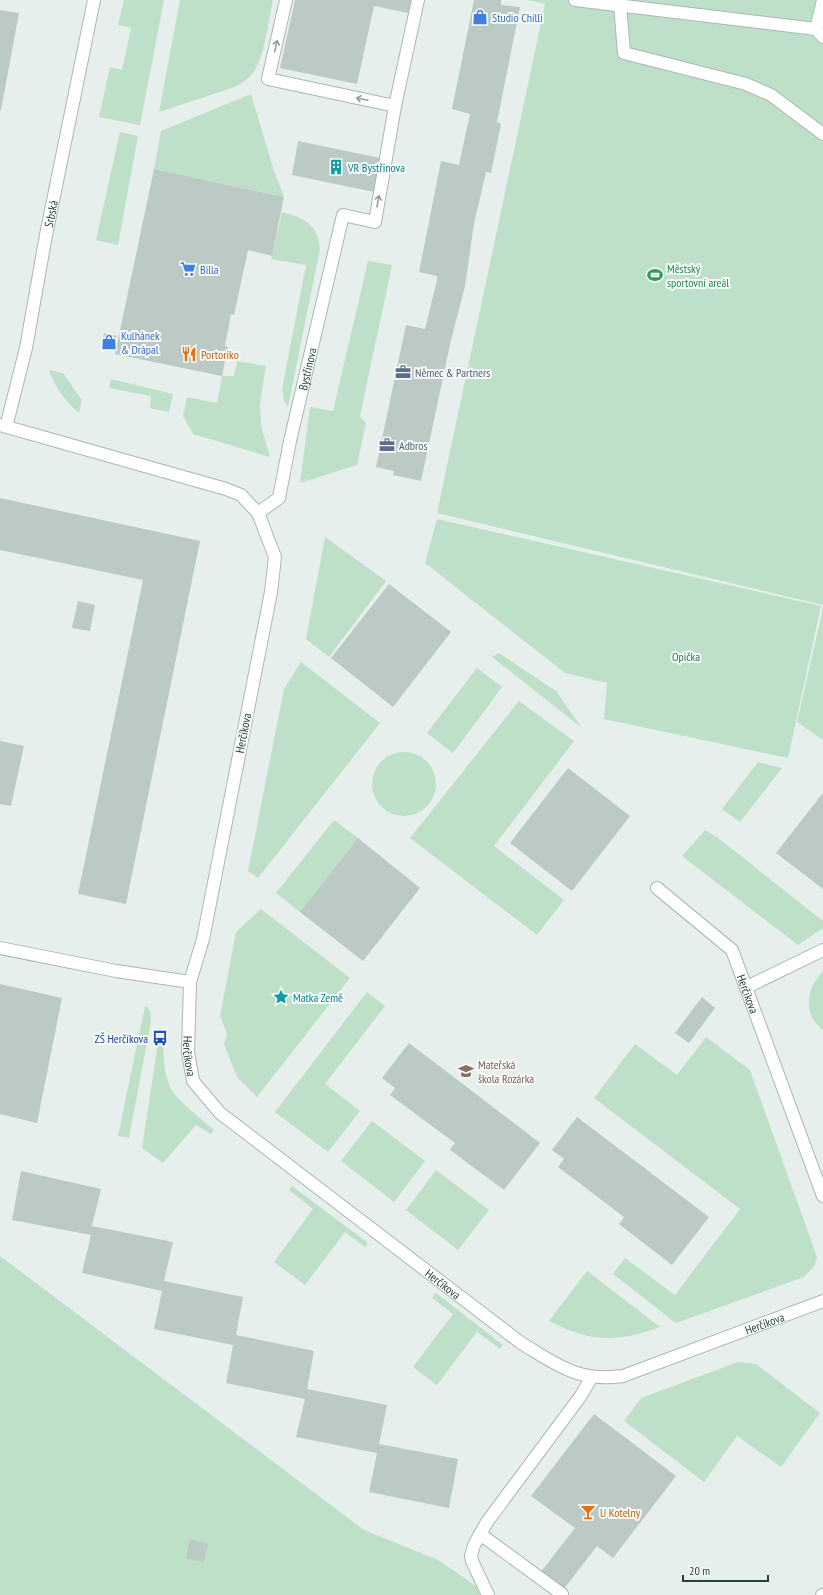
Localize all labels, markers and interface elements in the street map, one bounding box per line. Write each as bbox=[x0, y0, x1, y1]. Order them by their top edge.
shop icon: Studio Chilli bbox=[471, 8, 489, 26]
place label: Studio Chilli bbox=[492, 10, 543, 25]
one-way arrow bbox=[272, 40, 280, 53]
one-way arrow bbox=[356, 94, 369, 102]
building icon: VR Bystřinova bbox=[327, 158, 345, 176]
place label: VR Bystřinova bbox=[347, 160, 405, 175]
one-way arrow bbox=[375, 195, 383, 208]
street label: Srbská bbox=[40, 199, 60, 229]
supermarket icon: Billa bbox=[179, 260, 197, 278]
place label: Městský sportovní areál bbox=[667, 261, 729, 290]
place label: Billa bbox=[200, 262, 219, 277]
sports icon: Městský sportovní areál bbox=[646, 266, 664, 284]
place label: Kulhánek & Drápal bbox=[121, 328, 160, 357]
shop icon: Kulhánek & Drápal bbox=[100, 333, 118, 351]
restaurant icon: Portoriko bbox=[180, 345, 198, 363]
street label: Bystřinova bbox=[295, 346, 319, 392]
place label: Portoriko bbox=[201, 347, 239, 362]
office icon: Němec & Partners bbox=[394, 363, 412, 381]
place label: Němec & Partners bbox=[415, 365, 490, 380]
office icon: Adbros bbox=[378, 436, 396, 454]
place label: Adbros bbox=[399, 438, 428, 453]
park label: Opička bbox=[672, 649, 700, 664]
street label: Herčíkova bbox=[232, 711, 254, 754]
street label: Herčíkova bbox=[734, 972, 762, 1016]
place icon: Matka Země bbox=[272, 988, 290, 1006]
place label: Matka Země bbox=[293, 990, 343, 1005]
bus stop icon: ZŠ Herčíkova bbox=[151, 1029, 169, 1047]
place label: ZŠ Herčíkova bbox=[94, 1031, 148, 1046]
street label: Herčíkova bbox=[180, 1036, 200, 1078]
place label: Mateřská škola Rozárka bbox=[478, 1057, 534, 1086]
school or university icon: Mateřská škola Rozárka bbox=[457, 1062, 475, 1080]
street label: Herčíkova bbox=[423, 1265, 464, 1302]
street label: Herčíkova bbox=[743, 1309, 786, 1337]
bar icon: U Kotelny bbox=[579, 1503, 597, 1521]
place label: U Kotelny bbox=[600, 1505, 641, 1520]
scale bar bbox=[683, 1557, 768, 1583]
text: 20 m bbox=[689, 1563, 710, 1578]

